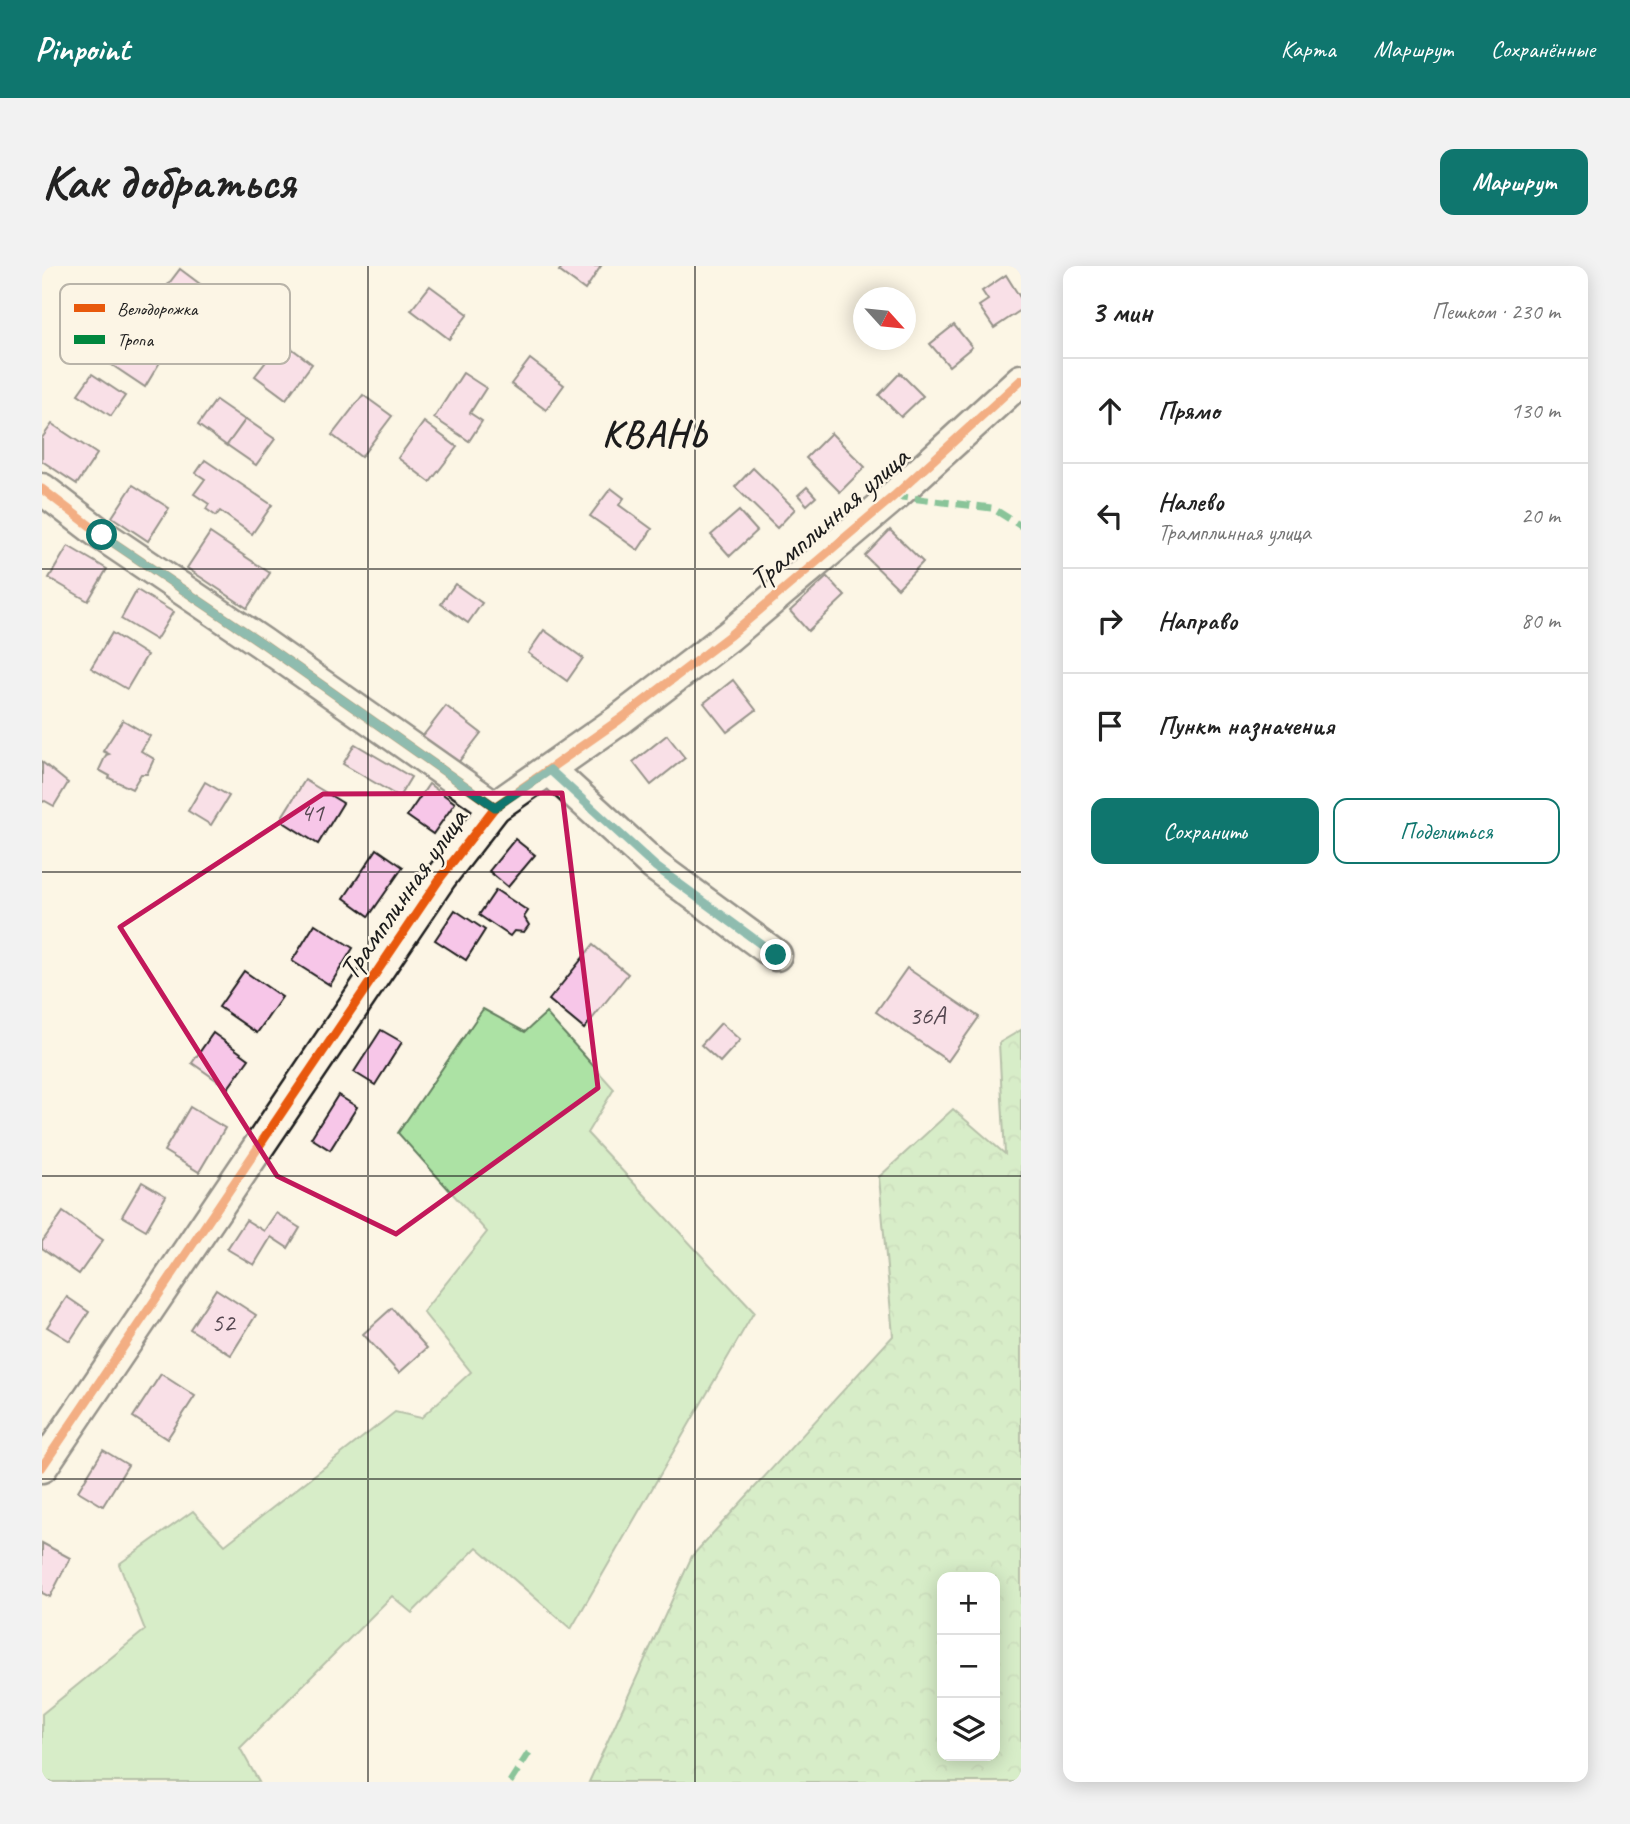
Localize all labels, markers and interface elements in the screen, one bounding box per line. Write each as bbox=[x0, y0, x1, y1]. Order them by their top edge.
text: Pinpoint bbox=[35, 28, 129, 70]
text: Карта bbox=[1281, 34, 1336, 64]
text: Маршрут bbox=[1374, 34, 1453, 64]
text: Сохранённые bbox=[1491, 34, 1595, 64]
button: Маршрут bbox=[1440, 149, 1588, 215]
text: Как добраться bbox=[42, 151, 295, 213]
legend bbox=[60, 284, 290, 364]
north arrow bbox=[853, 287, 916, 350]
text: 3 мин bbox=[1091, 293, 1152, 331]
text: Велодорожка bbox=[117, 297, 199, 321]
text: Пешком · 230 m bbox=[1432, 297, 1560, 326]
text: Тропа bbox=[117, 328, 154, 352]
icon: ahead bbox=[1091, 392, 1129, 430]
text: Прямо bbox=[1158, 394, 1220, 427]
text: 130 m bbox=[1511, 396, 1560, 425]
district label: КВАНЬ bbox=[602, 410, 709, 457]
street label: Трамплинная улица bbox=[741, 437, 918, 598]
text: Налево bbox=[1158, 485, 1224, 518]
icon: left bbox=[1091, 497, 1129, 535]
text: 20 m bbox=[1521, 501, 1560, 530]
text: Трамплинная улица bbox=[1158, 518, 1311, 547]
route start bbox=[86, 519, 117, 550]
icon: right bbox=[1091, 602, 1129, 640]
text: Направо bbox=[1158, 604, 1237, 637]
text: 80 m bbox=[1521, 606, 1560, 635]
icon: arrive bbox=[1091, 707, 1129, 745]
text: Пункт назначения bbox=[1158, 709, 1334, 742]
house number: 41 bbox=[300, 796, 325, 829]
button: Сохранить bbox=[1091, 798, 1319, 864]
button: Поделиться bbox=[1333, 798, 1560, 864]
street label: Трамплинная улица bbox=[330, 800, 477, 987]
route end bbox=[760, 939, 791, 970]
house number: 36А bbox=[909, 999, 947, 1032]
house number: 52 bbox=[211, 1306, 237, 1339]
map controls bbox=[937, 1572, 1000, 1761]
button: + bbox=[937, 1572, 1000, 1635]
button: − bbox=[937, 1635, 1000, 1698]
button: layers bbox=[937, 1698, 1000, 1761]

